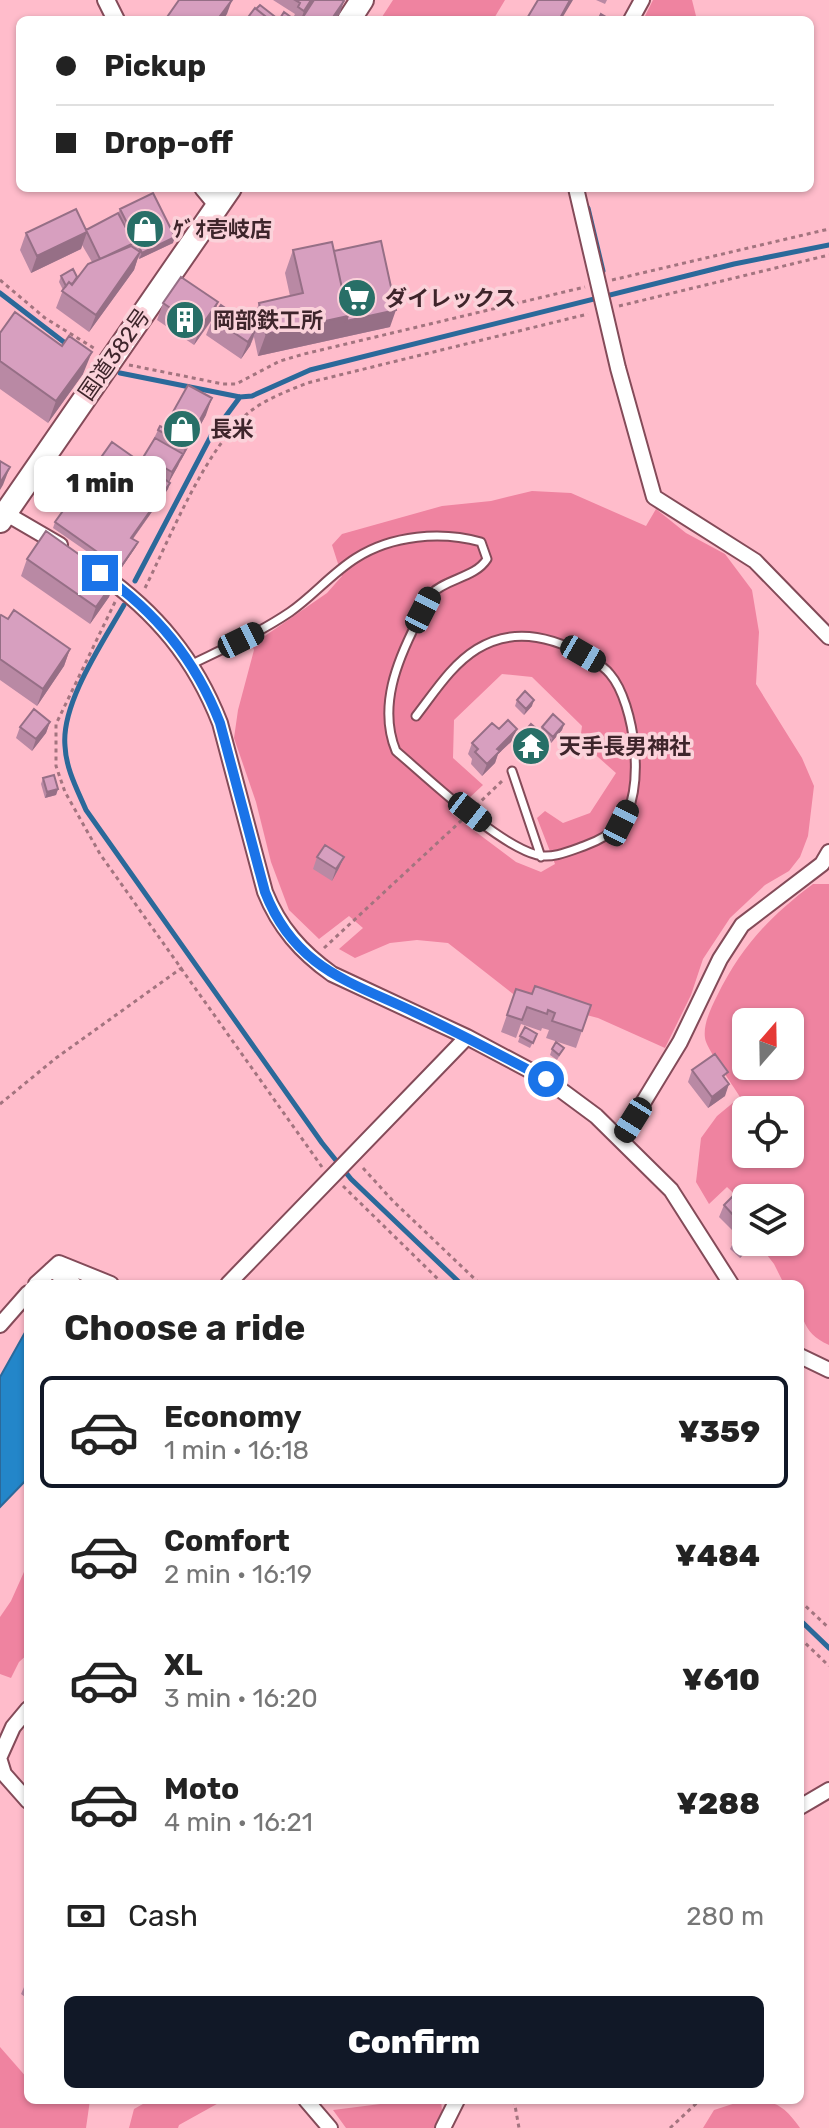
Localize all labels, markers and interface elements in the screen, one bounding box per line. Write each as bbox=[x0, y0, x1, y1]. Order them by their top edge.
text: Pickup bbox=[104, 48, 206, 84]
text: Drop-off bbox=[104, 125, 233, 161]
shop icon: ｹﾞｵ壱岐店 bbox=[124, 208, 166, 250]
place label: ｹﾞｵ壱岐店 bbox=[173, 216, 272, 243]
supermarket icon: ダイレックス bbox=[336, 277, 378, 319]
place label: ダイレックス bbox=[385, 285, 516, 312]
building icon: 岡部鉄工所 bbox=[164, 299, 206, 341]
street label: 国道382号 bbox=[73, 303, 156, 406]
place label: 岡部鉄工所 bbox=[213, 307, 323, 334]
shop icon: 長米 bbox=[161, 408, 203, 450]
place label: 長米 bbox=[210, 416, 254, 443]
callout: 1 min bbox=[34, 457, 166, 513]
text: 1 min bbox=[66, 468, 134, 499]
route end bbox=[82, 555, 118, 591]
car bbox=[401, 583, 445, 637]
car bbox=[214, 619, 268, 661]
car bbox=[556, 632, 610, 676]
temple icon: 天手長男神社 bbox=[510, 725, 552, 767]
place label: 天手長男神社 bbox=[559, 733, 691, 760]
car bbox=[444, 788, 496, 836]
car bbox=[599, 796, 643, 850]
north arrow bbox=[732, 1008, 804, 1080]
map controls bbox=[732, 1008, 804, 1256]
route start bbox=[528, 1061, 564, 1097]
car bbox=[610, 1093, 656, 1147]
button: locate bbox=[732, 1096, 804, 1168]
button: layers bbox=[732, 1184, 804, 1256]
text: Choose a ride bbox=[64, 1306, 305, 1349]
icon: car bbox=[68, 1396, 140, 1468]
text: Economy bbox=[164, 1399, 302, 1435]
text: ¥359 bbox=[678, 1414, 760, 1450]
text: 1 min · 16:18 bbox=[164, 1435, 309, 1466]
icon: car bbox=[68, 1520, 140, 1592]
text: Comfort bbox=[164, 1523, 290, 1559]
text: ¥484 bbox=[675, 1538, 760, 1574]
text: 2 min · 16:19 bbox=[164, 1559, 312, 1590]
icon: car bbox=[68, 1644, 140, 1716]
text: XL bbox=[164, 1647, 203, 1683]
text: ¥610 bbox=[682, 1662, 760, 1698]
text: 3 min · 16:20 bbox=[164, 1683, 318, 1714]
icon: car bbox=[68, 1768, 140, 1840]
text: Moto bbox=[164, 1771, 239, 1807]
text: ¥288 bbox=[676, 1786, 760, 1822]
text: 4 min · 16:21 bbox=[164, 1807, 313, 1838]
icon: cash bbox=[64, 1894, 108, 1938]
text: Cash bbox=[128, 1898, 198, 1934]
text: 280 m bbox=[686, 1901, 764, 1932]
button: Confirm bbox=[64, 1996, 764, 2088]

